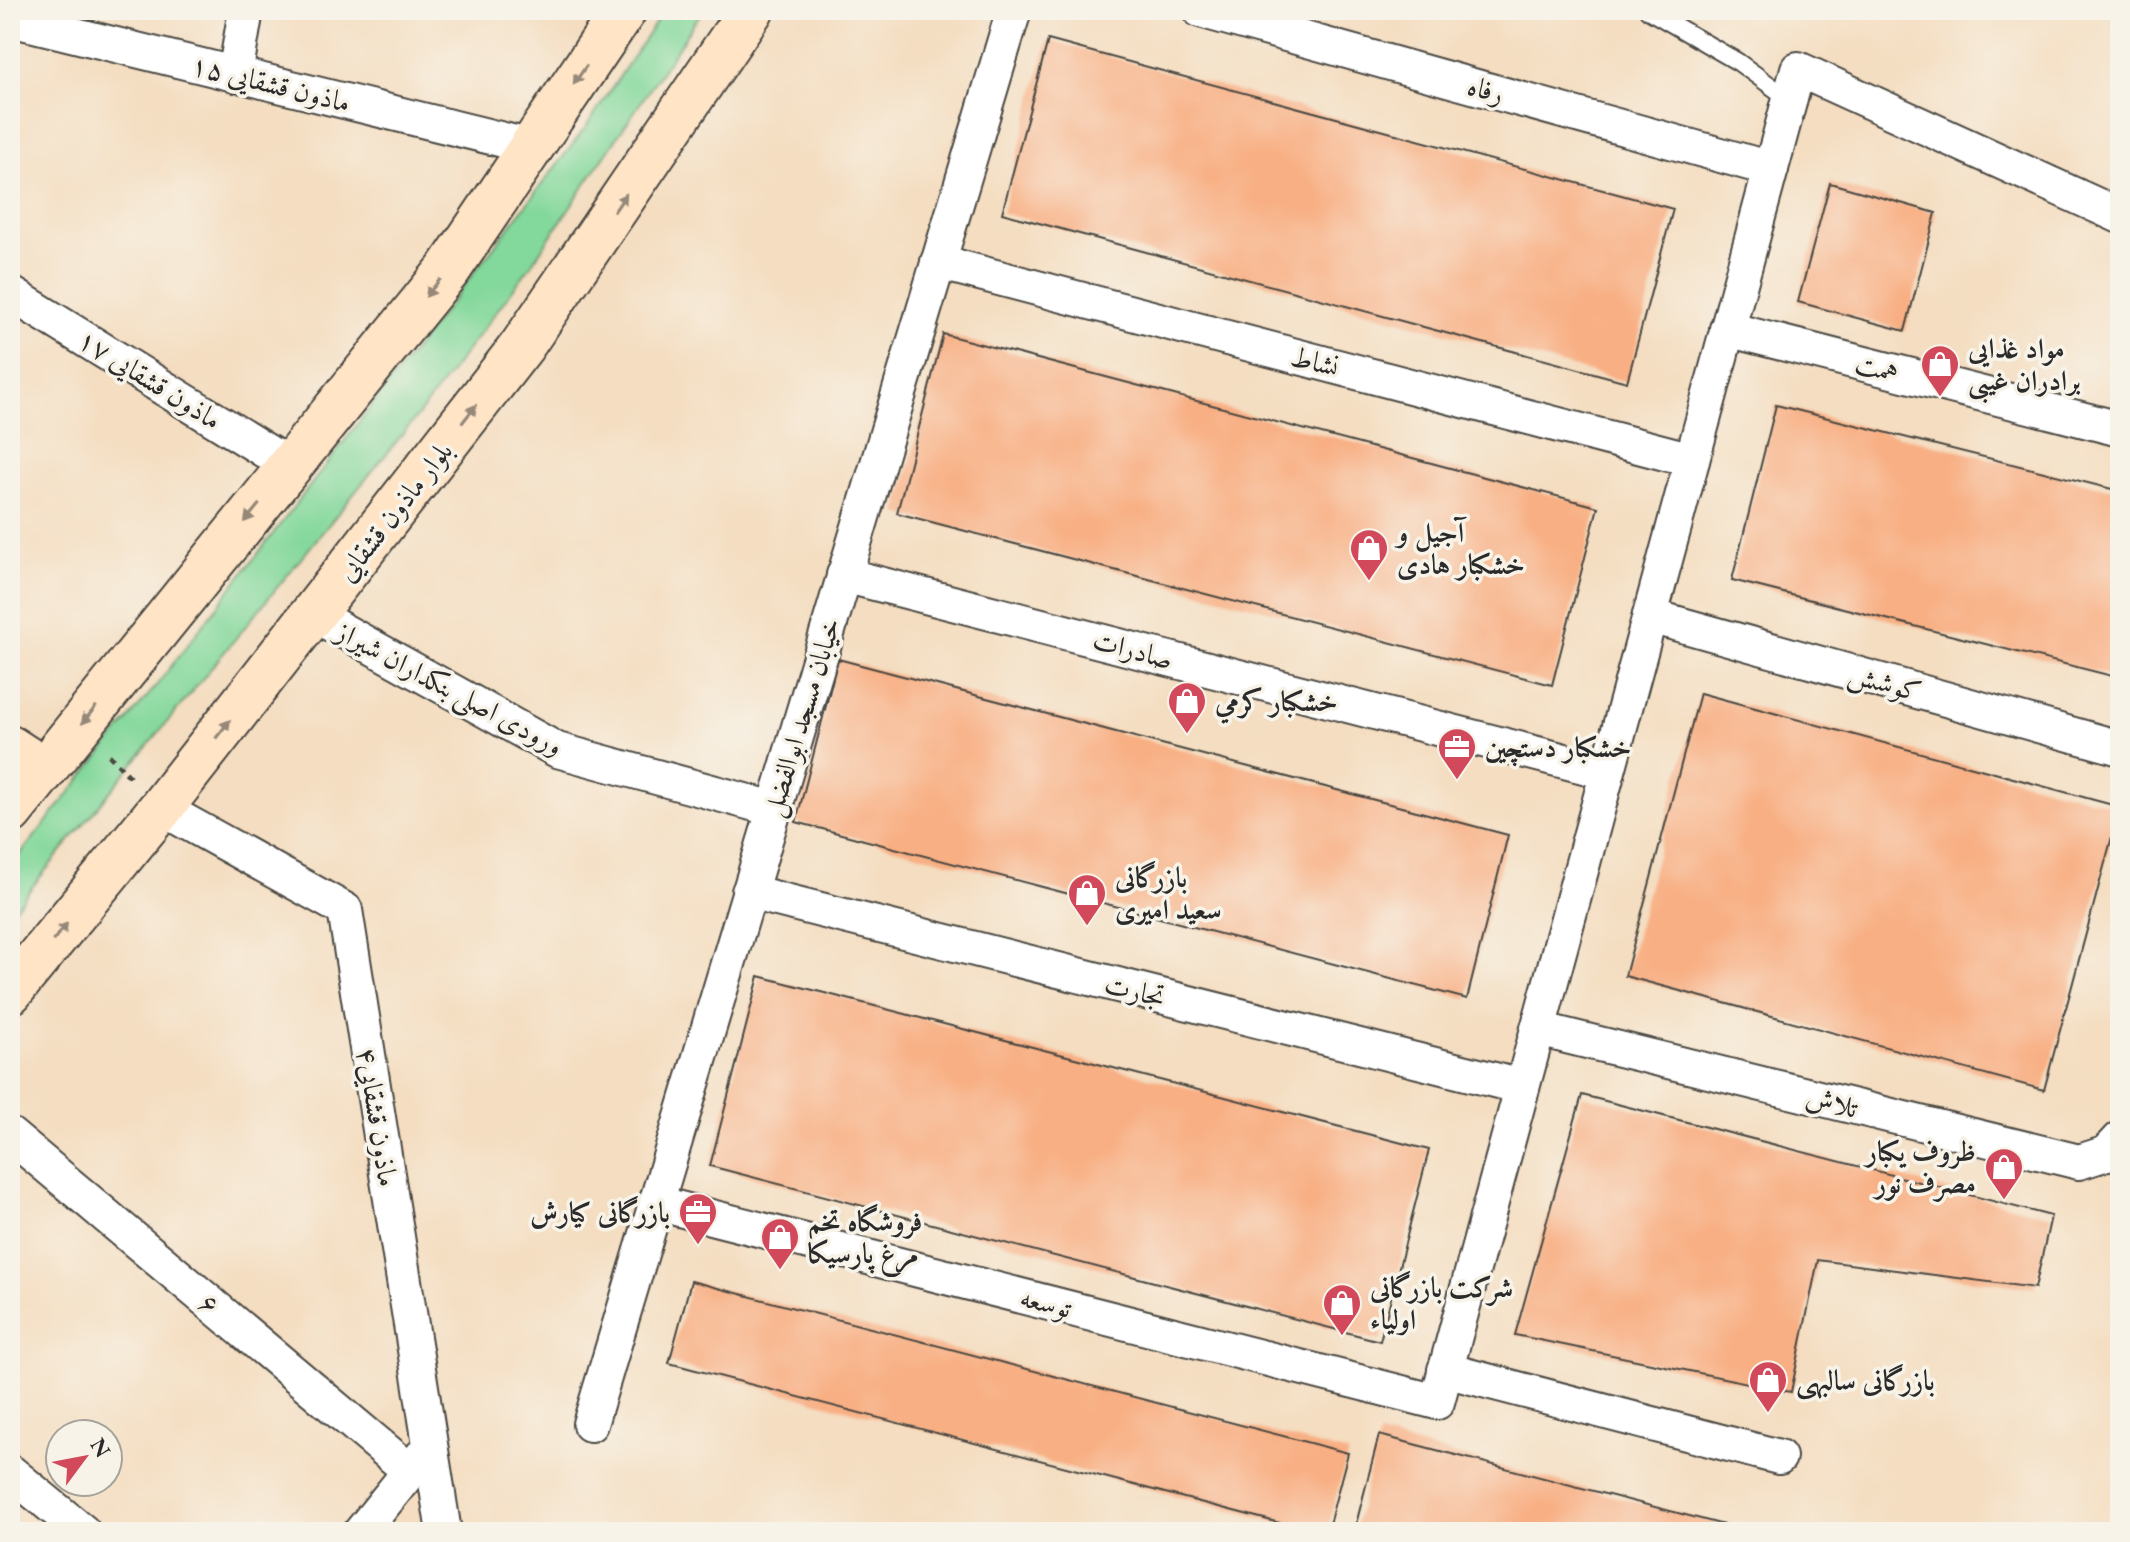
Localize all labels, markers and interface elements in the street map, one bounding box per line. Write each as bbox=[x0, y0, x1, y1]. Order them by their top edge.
street label: ماذون قشقایی ۱۵ bbox=[187, 46, 354, 121]
one-way arrow bbox=[573, 64, 588, 85]
street label: رفاه bbox=[1464, 67, 1508, 111]
one-way arrow bbox=[612, 192, 627, 213]
one-way arrow bbox=[425, 278, 442, 298]
street label: ماذون قشقایی ۱۷ bbox=[71, 321, 229, 438]
place label: مواد غذایی برادران غیبی bbox=[1967, 330, 2081, 404]
street label: نشاط bbox=[1287, 337, 1343, 385]
shop icon: مواد غذایی برادران غیبی bbox=[1919, 343, 1961, 398]
street label: همت bbox=[1852, 344, 1902, 390]
one-way arrow bbox=[460, 404, 477, 424]
street label: بلوار ماذون قشقایی bbox=[328, 433, 461, 589]
one-way arrow bbox=[244, 503, 261, 523]
place label: آجیل و خشکبار هادی bbox=[1394, 514, 1525, 582]
shop icon: آجیل و خشکبار هادی bbox=[1348, 527, 1390, 582]
street label: ورودی اصلی بنکداران شیراز bbox=[326, 611, 570, 766]
street label: خیابان مسجد ابوالفضل bbox=[754, 613, 850, 822]
street label: صادرات bbox=[1089, 621, 1177, 677]
street label: کوشش bbox=[1844, 654, 1926, 710]
shop icon: خشكبار كرمي bbox=[1166, 680, 1208, 735]
place label: خشكبار كرمي bbox=[1214, 683, 1338, 724]
one-way arrow bbox=[81, 705, 97, 725]
one-way arrow bbox=[214, 719, 230, 739]
office icon: خشکبار دستچین bbox=[1436, 726, 1478, 781]
place label: خشکبار دستچین bbox=[1485, 729, 1632, 767]
place label: بازرگانی سعید امیری bbox=[1114, 859, 1222, 927]
shop icon: بازرگانی سعید امیری bbox=[1066, 872, 1108, 927]
one-way arrow bbox=[51, 922, 68, 942]
street label: تجارت bbox=[1101, 965, 1169, 1015]
street label: ۴ماذون قشقایی bbox=[348, 1045, 407, 1190]
street label: تلاش bbox=[1802, 1078, 1862, 1126]
place label: ظروف یکبار مصرف نور bbox=[1863, 1133, 1976, 1202]
shop icon: ظروف یکبار مصرف نور bbox=[1983, 1146, 2025, 1201]
office icon: بازرگانی کیارش bbox=[677, 1191, 719, 1246]
place label: بازرگانی کیارش bbox=[530, 1194, 670, 1230]
place label: فروشگاه تخم مرغ پارسیکا bbox=[808, 1203, 923, 1277]
shop icon: فروشگاه تخم مرغ پارسیکا bbox=[759, 1216, 801, 1271]
place label: شرکت بازرگانی اولیاء bbox=[1369, 1269, 1513, 1337]
street label: توسعه bbox=[1017, 1278, 1076, 1326]
shop icon: شرکت بازرگانی اولیاء bbox=[1321, 1282, 1363, 1337]
street label: ۶ bbox=[192, 1284, 228, 1322]
shop icon: بازرگانی سالبهی bbox=[1747, 1359, 1789, 1414]
place label: بازرگانی سالبهی bbox=[1796, 1362, 1935, 1400]
north arrow bbox=[44, 1418, 124, 1498]
text: N bbox=[84, 1432, 118, 1463]

